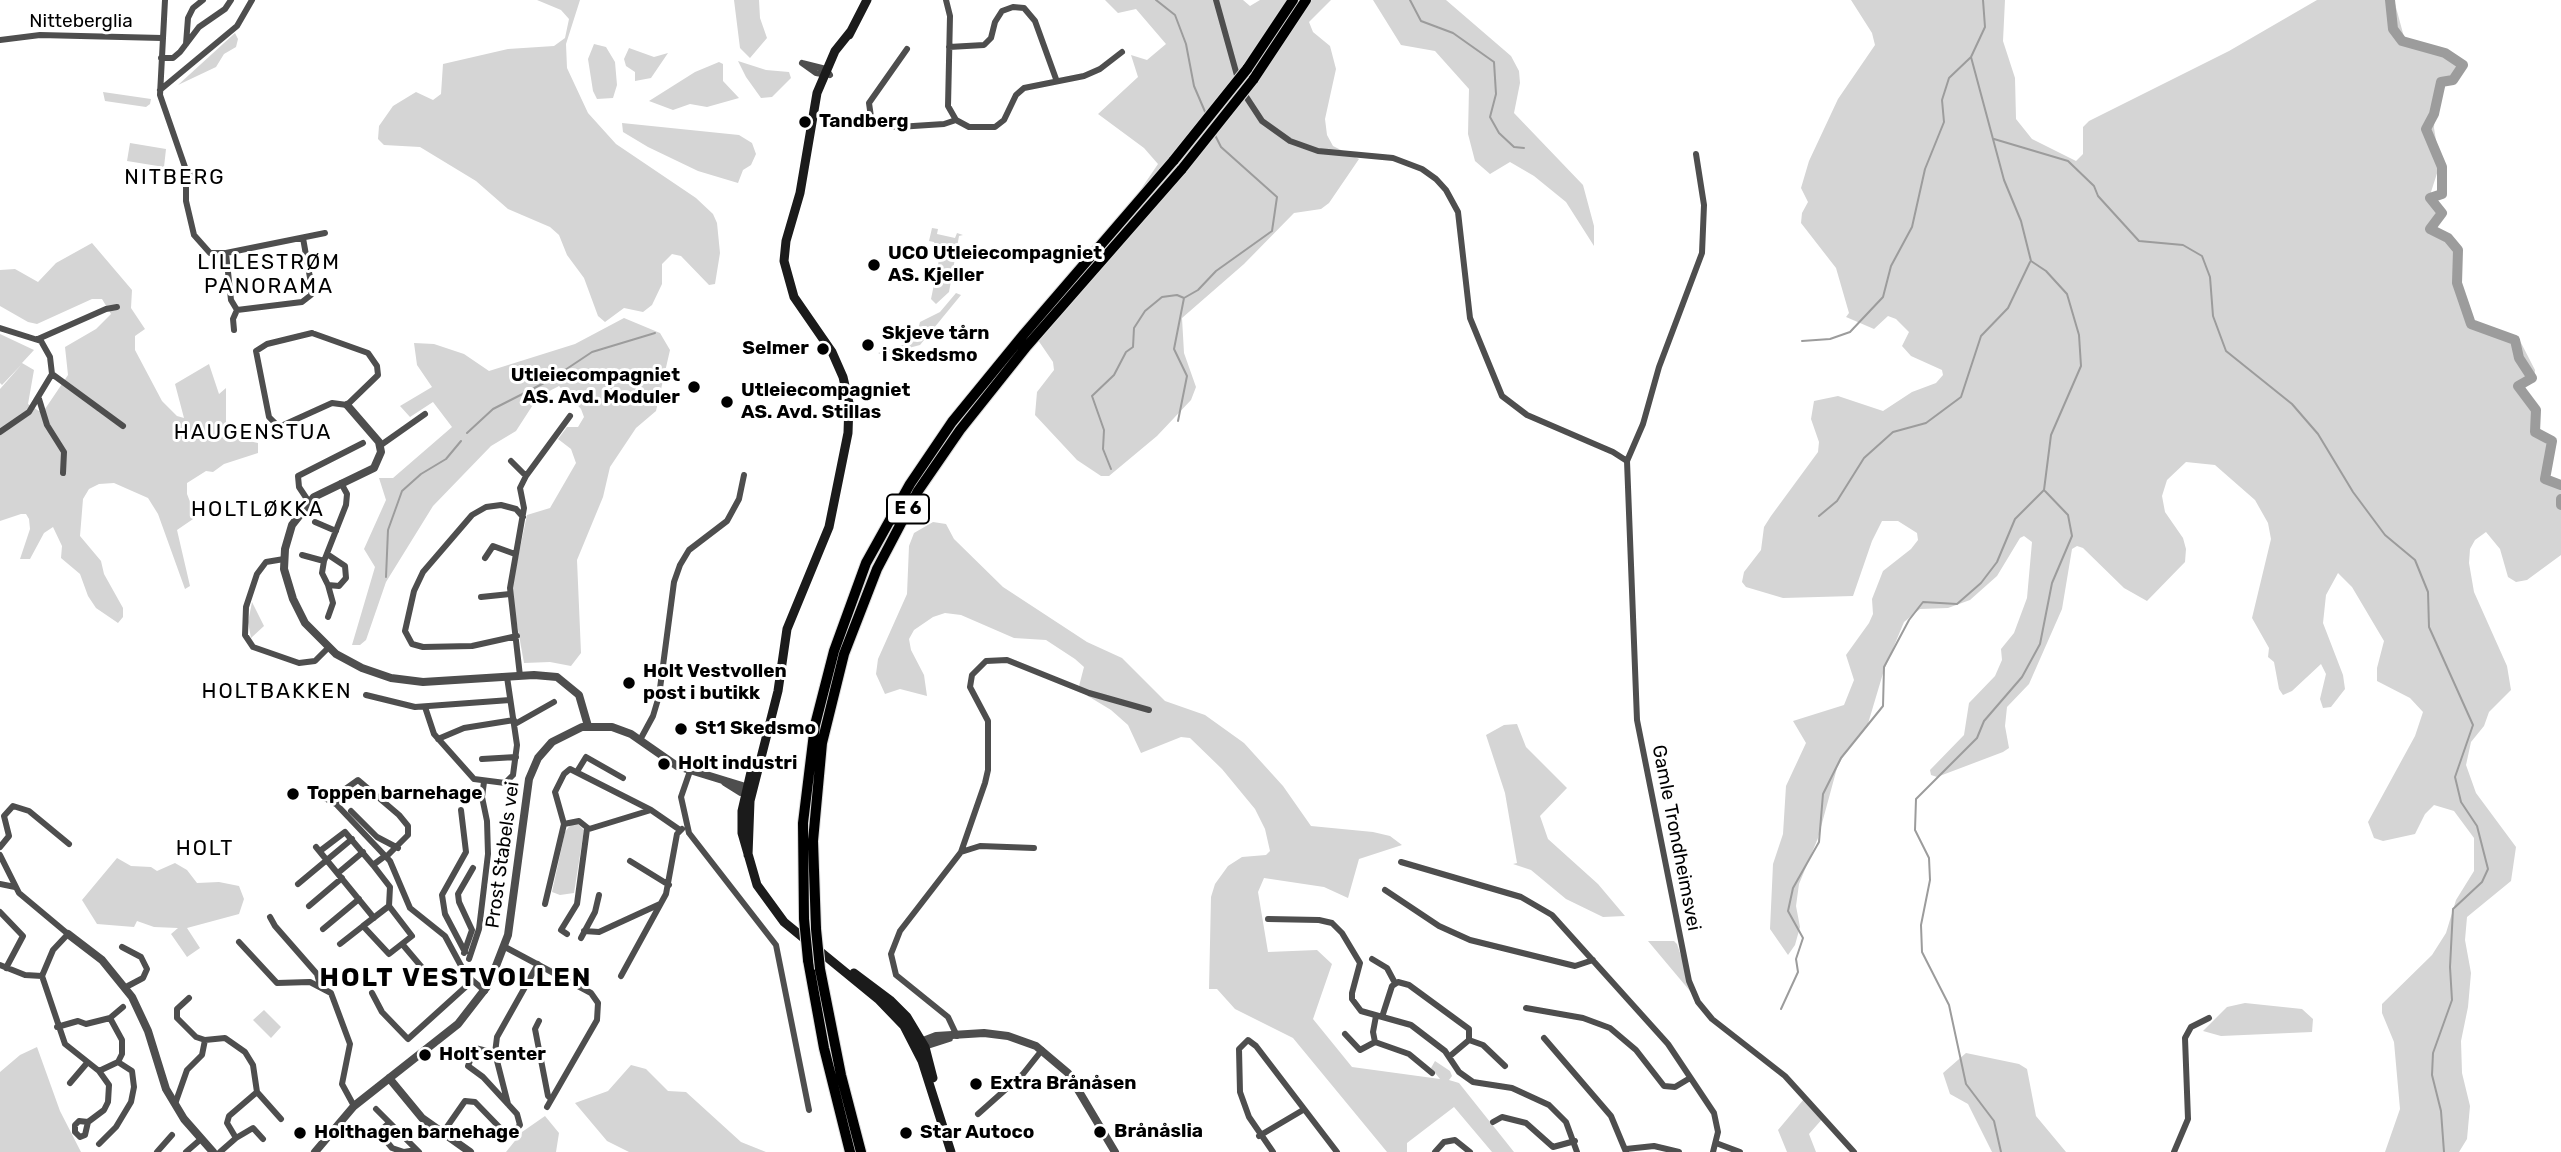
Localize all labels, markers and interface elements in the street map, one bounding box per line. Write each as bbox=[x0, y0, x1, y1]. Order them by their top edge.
street label: Nitteberglia bbox=[29, 11, 133, 33]
place label: Tandberg bbox=[819, 111, 909, 133]
marker: Tandberg bbox=[797, 114, 813, 130]
district label: NITBERG bbox=[125, 165, 225, 191]
place label: UCO Utleiecompagniet AS. Kjeller bbox=[888, 243, 1102, 287]
district label: LILLESTRØM PANORAMA bbox=[198, 250, 340, 300]
marker: UCO Utleiecompagniet AS. Kjeller bbox=[866, 257, 882, 273]
place label: Skjeve tårn i Skedsmo bbox=[882, 323, 990, 367]
marker: Skjeve tårn i Skedsmo bbox=[860, 337, 876, 353]
place label: Selmer bbox=[742, 338, 809, 360]
marker: Selmer bbox=[815, 341, 831, 357]
place label: Utleiecompagniet AS. Avd. Moduler bbox=[511, 365, 680, 409]
marker: Utleiecompagniet AS. Avd. Moduler bbox=[686, 379, 702, 395]
place label: Utleiecompagniet AS. Avd. Stillas bbox=[741, 380, 910, 424]
marker: Utleiecompagniet AS. Avd. Stillas bbox=[719, 394, 735, 410]
district label: HAUGENSTUA bbox=[175, 420, 331, 446]
road number: E 6 bbox=[887, 494, 929, 524]
district label: HOLTLØKKA bbox=[192, 497, 324, 523]
place label: Holt Vestvollen post i butikk bbox=[643, 661, 787, 705]
marker: Holt Vestvollen post i butikk bbox=[621, 675, 637, 691]
district label: HOLTBAKKEN bbox=[203, 679, 351, 705]
place label: St1 Skedsmo bbox=[695, 718, 816, 740]
marker: St1 Skedsmo bbox=[673, 721, 689, 737]
street label: Gamle Trondheimsvei bbox=[1647, 743, 1705, 933]
place label: Holt industri bbox=[678, 753, 797, 775]
marker: Holt industri bbox=[656, 756, 672, 772]
street label: Prost Stabels vei bbox=[481, 780, 525, 930]
place label: Toppen barnehage bbox=[307, 783, 483, 805]
marker: Toppen barnehage bbox=[285, 786, 301, 802]
district label: HOLT bbox=[176, 836, 234, 862]
district label: HOLT VESTVOLLEN bbox=[321, 962, 591, 994]
place label: Holt senter bbox=[439, 1044, 546, 1066]
marker: Holt senter bbox=[417, 1047, 433, 1063]
place label: Extra Brånåsen bbox=[990, 1073, 1136, 1095]
marker: Extra Brånåsen bbox=[968, 1076, 984, 1092]
place label: Brånåslia bbox=[1114, 1121, 1203, 1143]
place label: Holthagen barnehage bbox=[314, 1122, 519, 1144]
place label: Star Autoco bbox=[920, 1122, 1034, 1144]
marker: Brånåslia bbox=[1092, 1124, 1108, 1140]
marker: Holthagen barnehage bbox=[292, 1125, 308, 1141]
marker: Star Autoco bbox=[898, 1125, 914, 1141]

